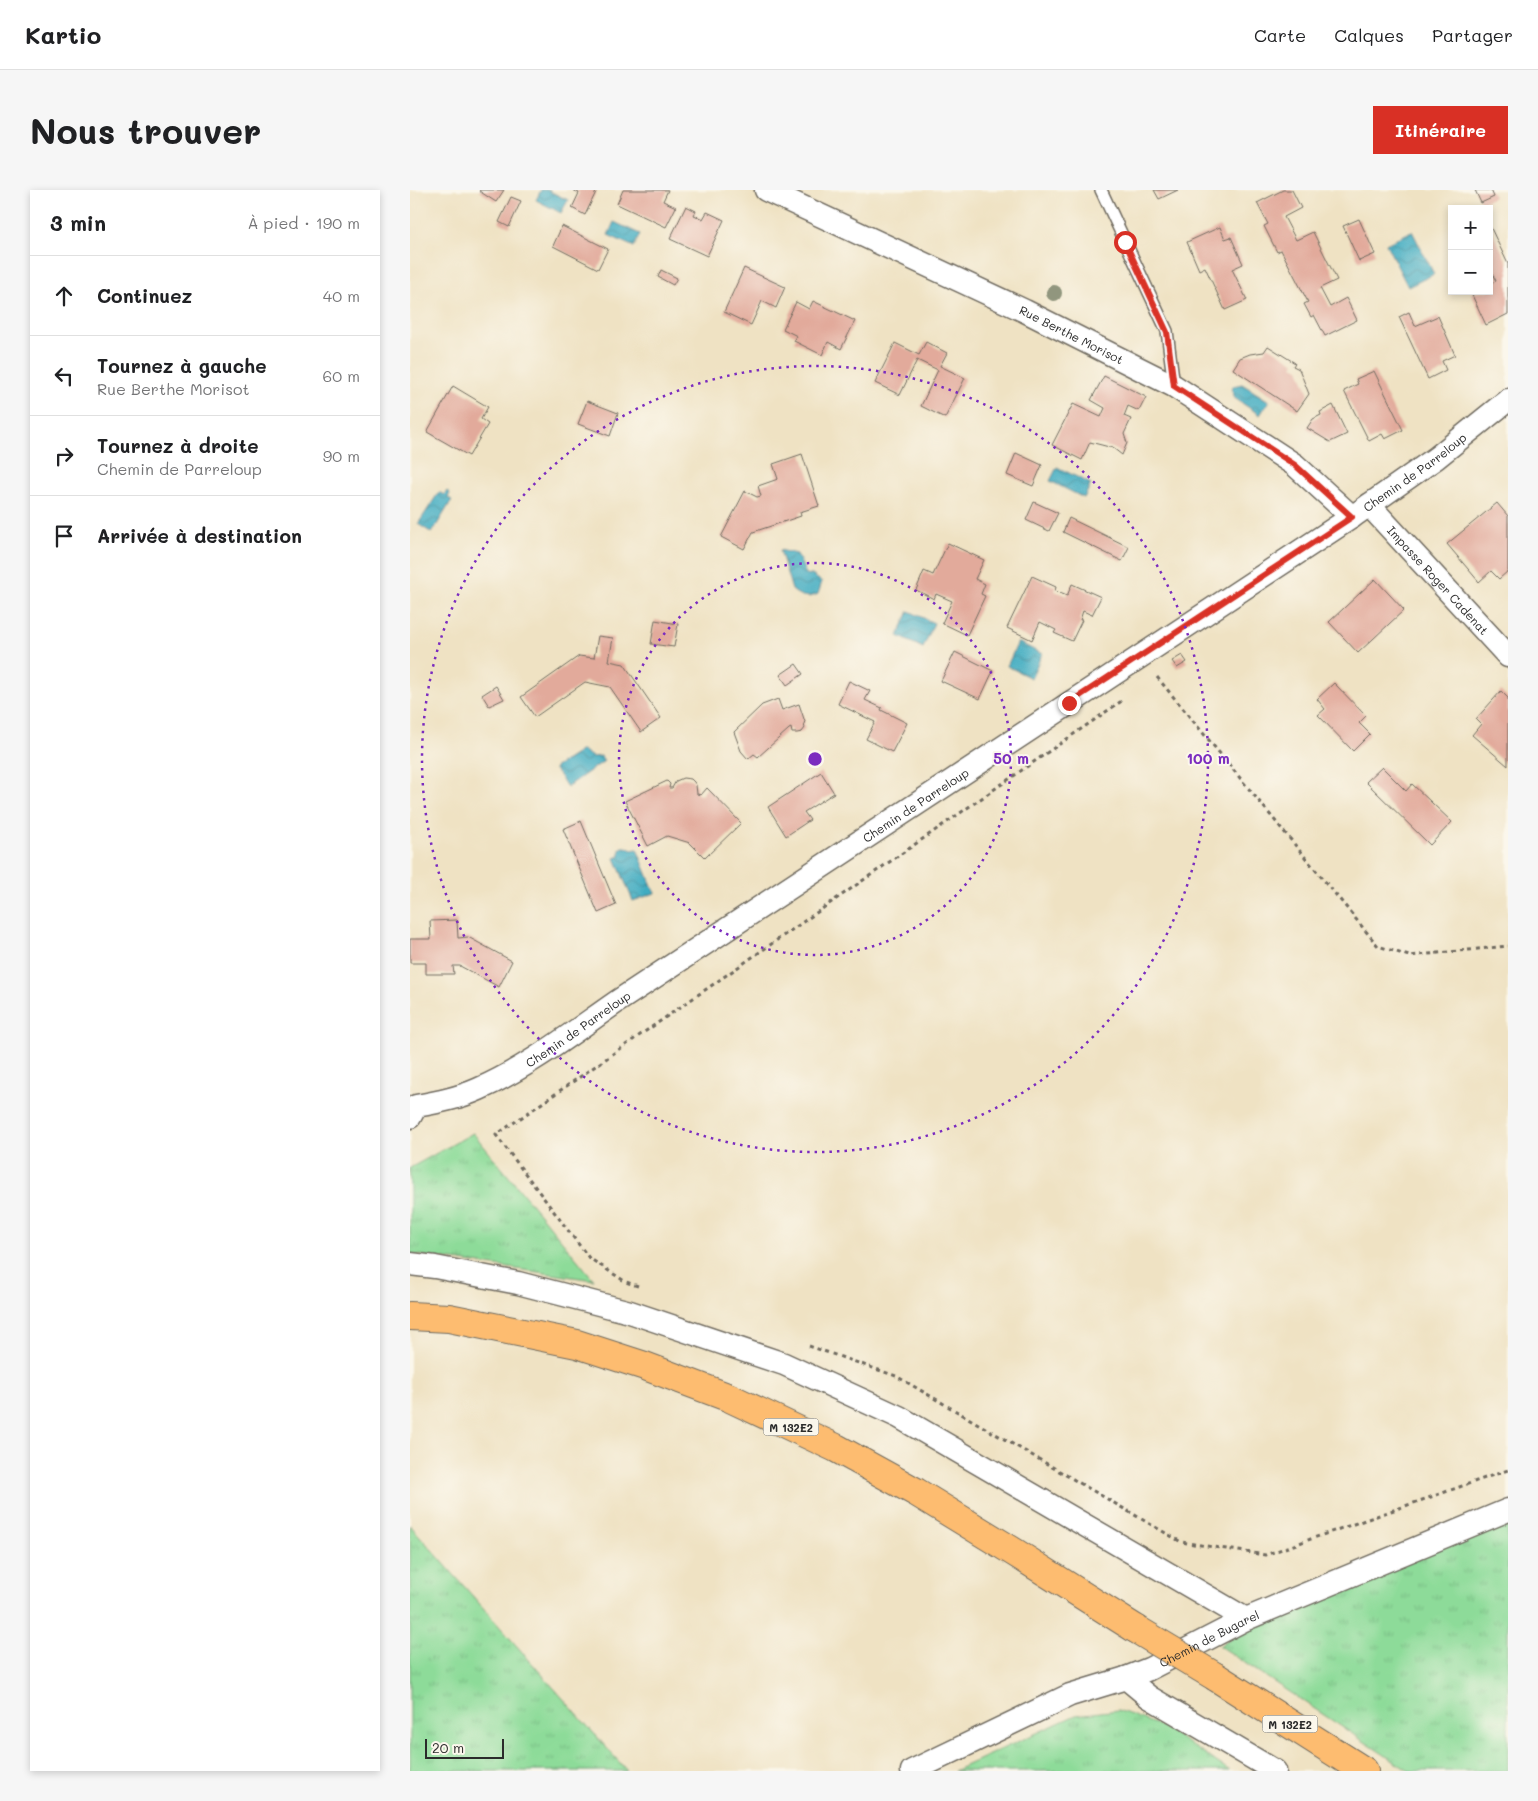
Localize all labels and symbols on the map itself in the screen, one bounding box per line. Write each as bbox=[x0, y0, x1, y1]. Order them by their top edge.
route start bbox=[1114, 231, 1137, 254]
street label: Rue Berthe Morisot bbox=[1017, 302, 1126, 367]
street label: Chemin de Parreloup bbox=[1360, 429, 1469, 515]
street label: Impasse Roger Cadenat bbox=[1384, 522, 1492, 638]
route end bbox=[1058, 692, 1081, 715]
text: 50 m bbox=[993, 748, 1029, 768]
text: 100 m bbox=[1186, 748, 1230, 768]
centre of rings bbox=[806, 750, 824, 768]
street label: Chemin de Parreloup bbox=[859, 764, 972, 846]
street label: Chemin de Parreloup bbox=[522, 987, 633, 1070]
road number: M 132E2 bbox=[764, 1418, 818, 1436]
street label: Chemin de Bugarel bbox=[1156, 1606, 1262, 1671]
road number: M 132E2 bbox=[1262, 1716, 1318, 1732]
scale bar bbox=[425, 1736, 504, 1759]

